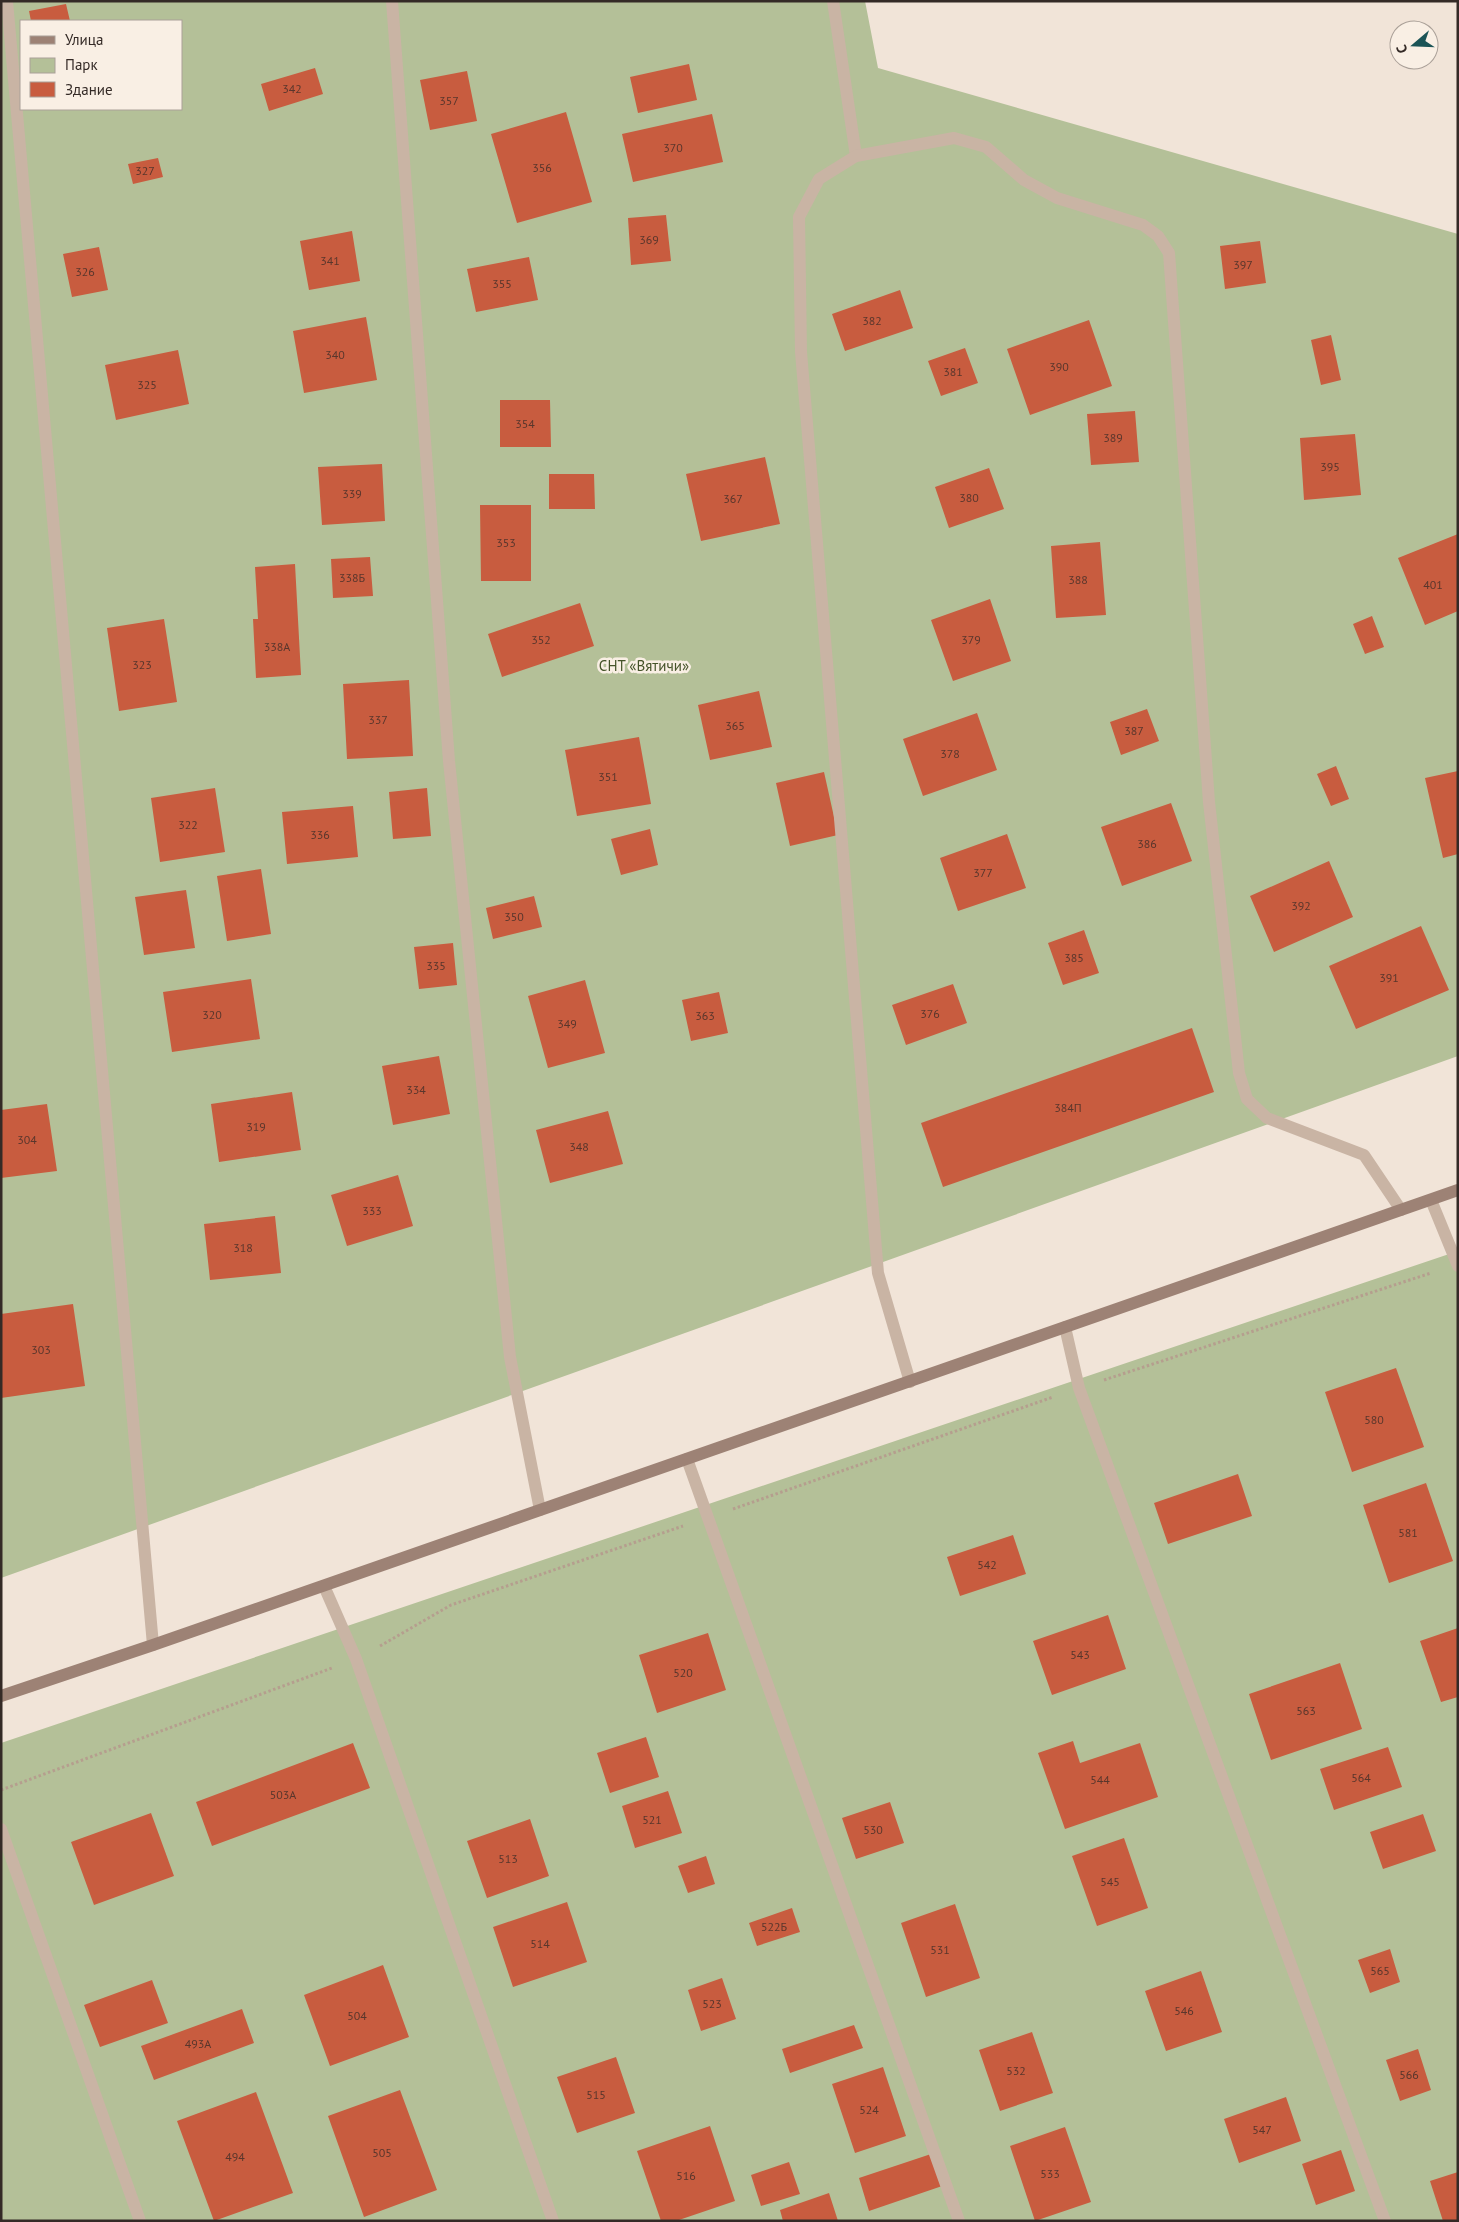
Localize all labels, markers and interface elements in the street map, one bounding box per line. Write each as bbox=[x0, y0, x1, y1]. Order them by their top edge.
legend bbox=[20, 20, 182, 110]
north arrow bbox=[1389, 20, 1439, 70]
text: Улица bbox=[65, 30, 103, 49]
text: С bbox=[1392, 42, 1411, 56]
text: Парк bbox=[65, 55, 98, 74]
text: Здание bbox=[65, 80, 113, 99]
house number: 342 bbox=[282, 81, 302, 96]
house number: 357 bbox=[439, 93, 459, 108]
house number: 370 bbox=[663, 140, 683, 155]
house number: 356 bbox=[532, 160, 552, 175]
house number: 327 bbox=[135, 163, 155, 178]
house number: 369 bbox=[639, 232, 659, 247]
house number: 341 bbox=[320, 253, 340, 268]
house number: 397 bbox=[1233, 257, 1253, 272]
house number: 326 bbox=[75, 264, 95, 279]
house number: 355 bbox=[492, 276, 512, 291]
house number: 382 bbox=[862, 313, 882, 328]
house number: 340 bbox=[325, 347, 345, 362]
house number: 390 bbox=[1049, 359, 1069, 374]
house number: 381 bbox=[943, 364, 963, 379]
house number: 325 bbox=[137, 377, 157, 392]
house number: 354 bbox=[515, 416, 535, 431]
house number: 389 bbox=[1103, 430, 1123, 445]
house number: 395 bbox=[1320, 459, 1340, 474]
house number: 339 bbox=[342, 486, 362, 501]
house number: 380 bbox=[959, 490, 979, 505]
house number: 367 bbox=[723, 491, 743, 506]
house number: 353 bbox=[496, 535, 516, 550]
house number: 338Б bbox=[339, 570, 366, 585]
house number: 388 bbox=[1068, 572, 1088, 587]
house number: 401 bbox=[1423, 577, 1443, 592]
house number: 352 bbox=[531, 632, 551, 647]
house number: 379 bbox=[961, 632, 981, 647]
house number: 338А bbox=[264, 639, 290, 654]
park label: СНТ «Вятичи» bbox=[599, 656, 689, 675]
house number: 323 bbox=[132, 657, 152, 672]
house number: 337 bbox=[368, 712, 388, 727]
house number: 365 bbox=[725, 718, 745, 733]
house number: 387 bbox=[1124, 723, 1144, 738]
house number: 378 bbox=[940, 746, 960, 761]
house number: 351 bbox=[598, 769, 618, 784]
house number: 322 bbox=[178, 817, 198, 832]
house number: 336 bbox=[310, 827, 330, 842]
house number: 386 bbox=[1137, 836, 1157, 851]
house number: 377 bbox=[973, 865, 993, 880]
house number: 392 bbox=[1291, 898, 1311, 913]
house number: 350 bbox=[504, 909, 524, 924]
house number: 385 bbox=[1064, 950, 1084, 965]
house number: 335 bbox=[426, 958, 446, 973]
house number: 391 bbox=[1379, 970, 1399, 985]
house number: 376 bbox=[920, 1006, 940, 1021]
house number: 320 bbox=[202, 1007, 222, 1022]
house number: 363 bbox=[695, 1008, 715, 1023]
house number: 349 bbox=[557, 1016, 577, 1031]
house number: 334 bbox=[406, 1082, 426, 1097]
house number: 384П bbox=[1054, 1100, 1082, 1115]
house number: 319 bbox=[246, 1119, 266, 1134]
house number: 304 bbox=[17, 1132, 37, 1147]
house number: 348 bbox=[569, 1139, 589, 1154]
house number: 333 bbox=[362, 1203, 382, 1218]
house number: 318 bbox=[233, 1240, 253, 1255]
house number: 303 bbox=[31, 1342, 51, 1357]
house number: 580 bbox=[1364, 1412, 1384, 1427]
house number: 581 bbox=[1398, 1525, 1418, 1540]
house number: 542 bbox=[977, 1557, 997, 1572]
house number: 543 bbox=[1070, 1647, 1090, 1662]
house number: 520 bbox=[673, 1665, 693, 1680]
house number: 563 bbox=[1296, 1703, 1316, 1718]
house number: 564 bbox=[1351, 1770, 1371, 1785]
house number: 544 bbox=[1090, 1772, 1110, 1787]
house number: 503А bbox=[270, 1787, 296, 1802]
house number: 521 bbox=[642, 1812, 662, 1827]
house number: 530 bbox=[863, 1822, 883, 1837]
house number: 513 bbox=[498, 1851, 518, 1866]
house number: 545 bbox=[1100, 1874, 1120, 1889]
house number: 522Б bbox=[761, 1919, 788, 1934]
house number: 514 bbox=[530, 1936, 550, 1951]
house number: 531 bbox=[930, 1942, 950, 1957]
house number: 565 bbox=[1370, 1963, 1390, 1978]
house number: 523 bbox=[702, 1996, 722, 2011]
house number: 546 bbox=[1174, 2003, 1194, 2018]
house number: 504 bbox=[347, 2008, 367, 2023]
house number: 493А bbox=[185, 2036, 211, 2051]
house number: 532 bbox=[1006, 2063, 1026, 2078]
house number: 566 bbox=[1399, 2067, 1419, 2082]
house number: 515 bbox=[586, 2087, 606, 2102]
house number: 524 bbox=[859, 2102, 879, 2117]
house number: 547 bbox=[1252, 2122, 1272, 2137]
house number: 505 bbox=[372, 2145, 392, 2160]
house number: 494 bbox=[225, 2149, 245, 2164]
house number: 533 bbox=[1040, 2166, 1060, 2181]
house number: 516 bbox=[676, 2168, 696, 2183]

